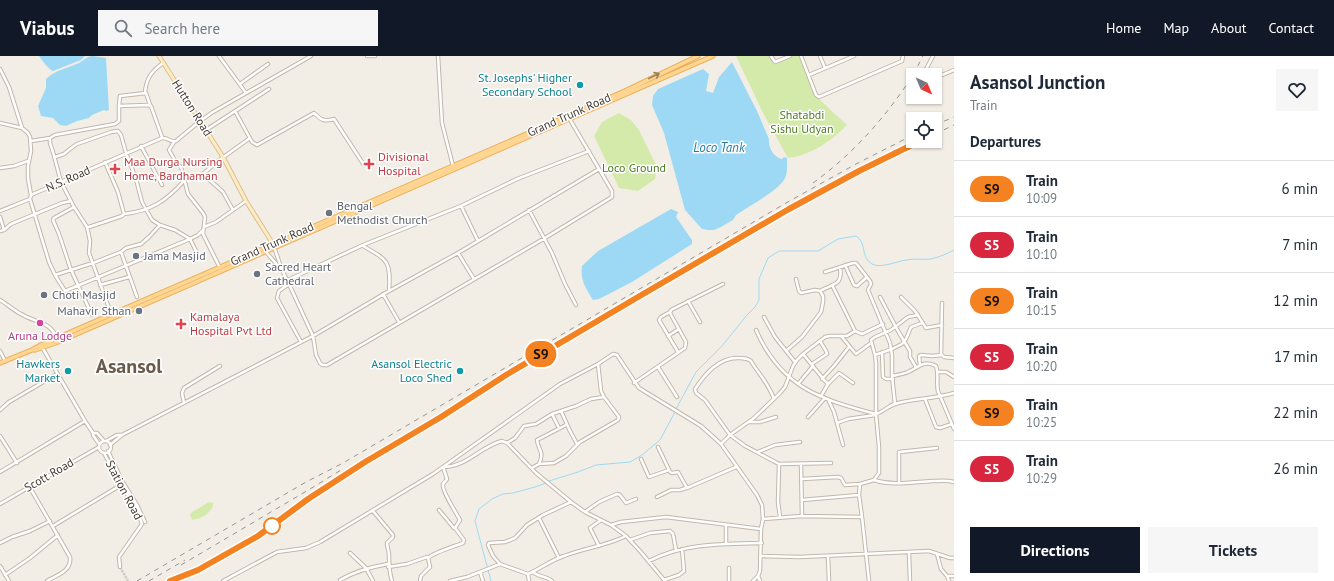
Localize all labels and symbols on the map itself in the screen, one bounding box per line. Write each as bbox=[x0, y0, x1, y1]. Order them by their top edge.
north arrow bbox=[906, 68, 942, 104]
place label: St. Josephs' Higher Secondary School bbox=[478, 70, 572, 99]
one-way arrow bbox=[647, 72, 659, 80]
street label: Hutton Road bbox=[169, 77, 216, 139]
marker: St. Josephs' Higher Secondary School bbox=[575, 80, 585, 90]
street label: Grand Trunk Road bbox=[525, 89, 613, 140]
park label: Shatabdi Sishu Udyan bbox=[770, 107, 834, 136]
water label: Loco Tank bbox=[693, 139, 746, 156]
place label: Divisional Hospital bbox=[378, 149, 429, 178]
place label: Maa Durga Nursing Home, Bardhaman bbox=[124, 154, 223, 183]
marker: Divisional Hospital bbox=[363, 158, 375, 170]
park label: Loco Ground bbox=[602, 160, 666, 175]
street label: N.S. Road bbox=[43, 162, 92, 195]
marker: Maa Durga Nursing Home, Bardhaman bbox=[109, 163, 121, 175]
place label: Bengal Methodist Church bbox=[337, 198, 428, 227]
marker: Bengal Methodist Church bbox=[324, 208, 334, 218]
street label: Grand Trunk Road bbox=[228, 218, 316, 269]
place label: Jama Masjid bbox=[143, 248, 206, 263]
marker: Jama Masjid bbox=[131, 251, 141, 261]
place label: Sacred Heart Cathedral bbox=[265, 259, 331, 288]
marker: Sacred Heart Cathedral bbox=[252, 269, 262, 279]
place label: Choti Masjid bbox=[52, 287, 116, 302]
marker: Choti Masjid bbox=[39, 290, 49, 300]
place label: Mahavir Sthan bbox=[57, 303, 131, 318]
marker: Mahavir Sthan bbox=[134, 306, 144, 316]
place label: Kamalaya Hospital Pvt Ltd bbox=[190, 309, 272, 338]
marker: Aruna Lodge bbox=[35, 318, 45, 328]
marker: Kamalaya Hospital Pvt Ltd bbox=[175, 318, 187, 330]
place label: Aruna Lodge bbox=[8, 328, 72, 343]
line badge: S9 bbox=[523, 341, 559, 367]
district label: Asansol bbox=[96, 353, 162, 379]
place label: Hawkers Market bbox=[16, 356, 60, 385]
place label: Asansol Electric Loco Shed bbox=[371, 356, 453, 385]
marker: Hawkers Market bbox=[63, 366, 73, 376]
marker: Asansol Electric Loco Shed bbox=[455, 366, 465, 376]
street label: Scott Road bbox=[21, 454, 76, 495]
street label: Station Road bbox=[102, 457, 146, 522]
unlabelled marker bbox=[263, 517, 281, 535]

